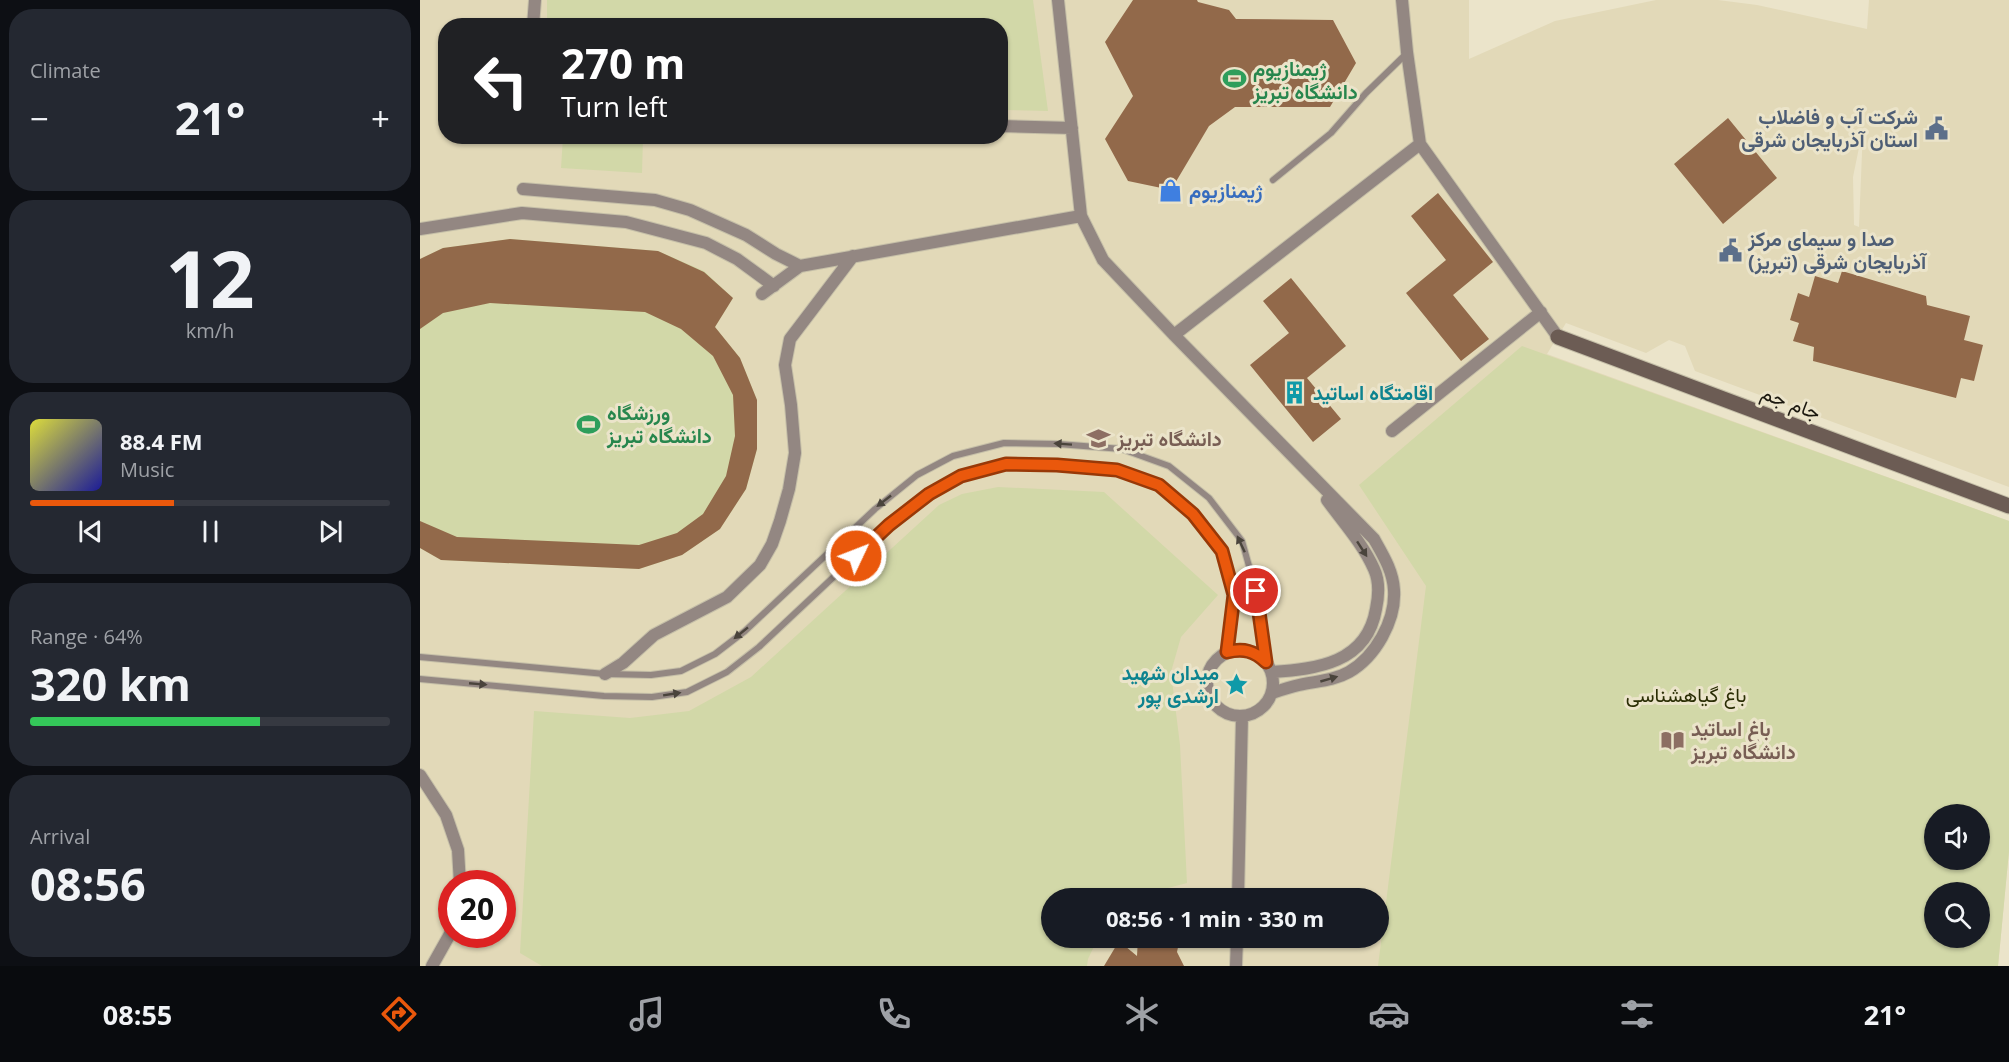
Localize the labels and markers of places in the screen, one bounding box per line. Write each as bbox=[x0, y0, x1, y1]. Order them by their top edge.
place label: ژیمنازیوم دانشگاه تبریز bbox=[1252, 55, 1358, 105]
sports icon: ژیمنازیوم دانشگاه تبریز bbox=[1222, 66, 1248, 92]
place label: شرکت آب و فاضلاب استان آذربایجان شرقی bbox=[1741, 103, 1918, 153]
public building icon: شرکت آب و فاضلاب استان آذربایجان شرقی bbox=[1923, 115, 1949, 141]
shop icon: ژیمنازیوم bbox=[1158, 177, 1184, 203]
place label: ژیمنازیوم bbox=[1189, 177, 1263, 204]
place label: صدا و سیمای مرکز آذربایجان شرقی (تبریز) bbox=[1747, 225, 1928, 275]
public building icon: صدا و سیمای مرکز آذربایجان شرقی (تبریز) bbox=[1717, 237, 1743, 263]
building icon: اقامتگاه اساتید bbox=[1282, 379, 1308, 405]
place label: اقامتگاه اساتید bbox=[1313, 379, 1433, 406]
place label: ورزشگاه دانشگاه تبریز bbox=[606, 399, 712, 449]
sports icon: ورزشگاه دانشگاه تبریز bbox=[576, 411, 602, 437]
school or university icon: دانشگاه تبریز bbox=[1086, 425, 1112, 451]
place label: دانشگاه تبریز bbox=[1116, 425, 1222, 452]
pin bbox=[1230, 565, 1281, 616]
place label: میدان شهید ارشدی پور bbox=[1122, 659, 1219, 710]
place icon: میدان شهید ارشدی پور bbox=[1224, 671, 1250, 697]
place label: باغ اساتید دانشگاه تبریز bbox=[1690, 715, 1796, 765]
library icon: باغ اساتید دانشگاه تبریز bbox=[1660, 727, 1686, 753]

